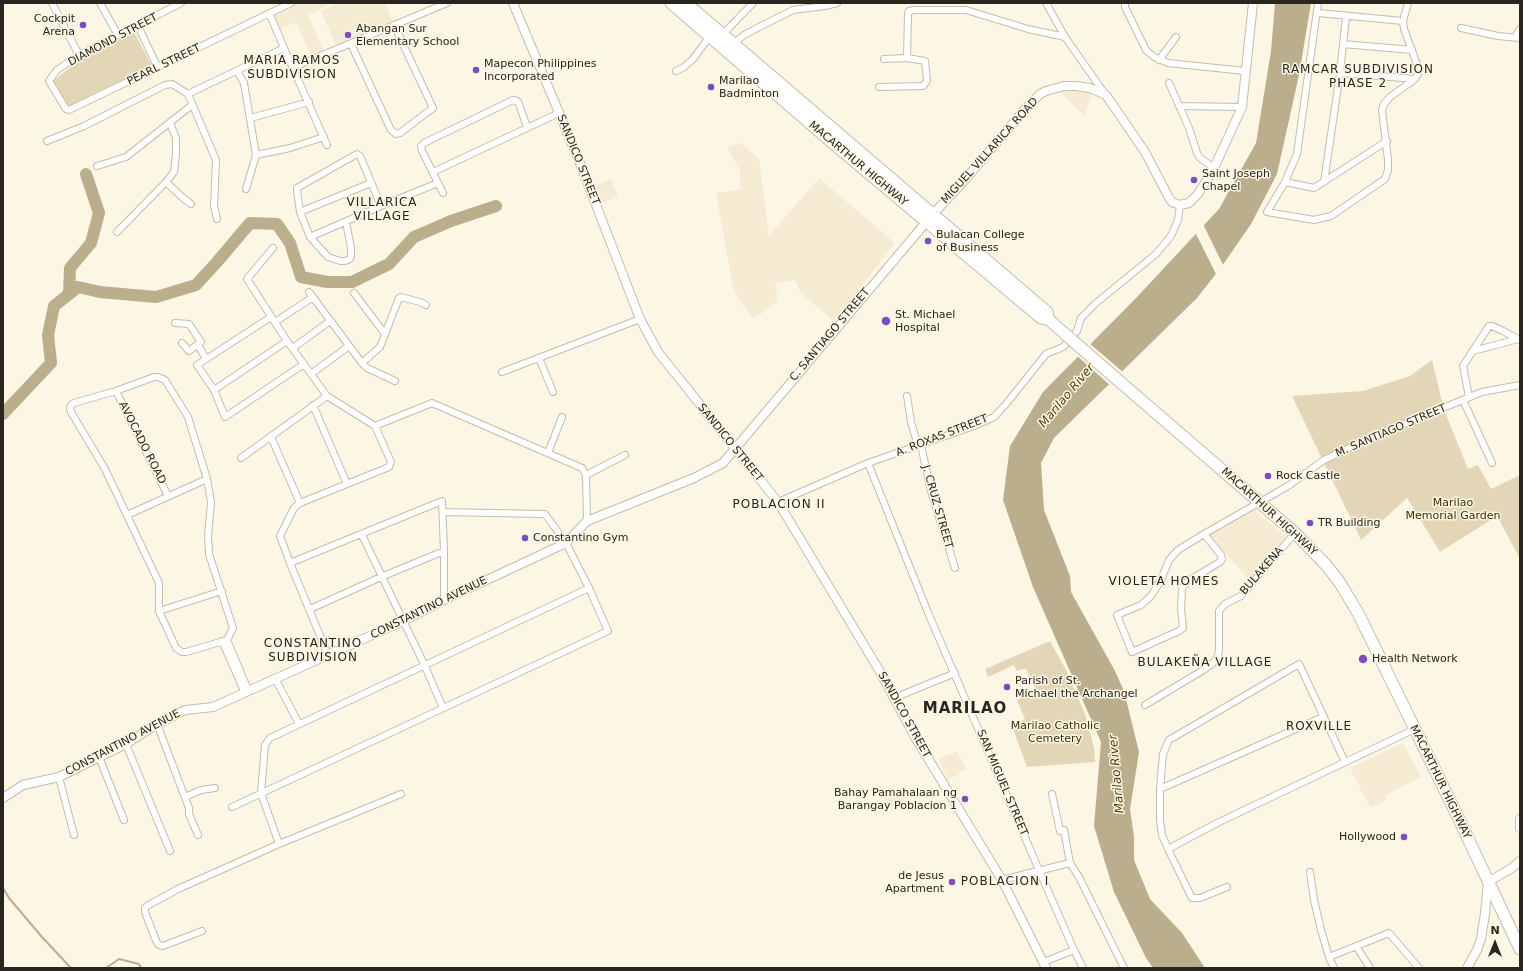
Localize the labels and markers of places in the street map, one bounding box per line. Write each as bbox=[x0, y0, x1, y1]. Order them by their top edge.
place label: Cockpit Arena bbox=[34, 12, 75, 38]
marker: Cockpit Arena bbox=[78, 20, 88, 30]
place label: Abangan Sur Elementary School bbox=[356, 22, 459, 48]
marker: Abangan Sur Elementary School bbox=[343, 30, 353, 40]
place label: Mapecon Philippines Incorporated bbox=[484, 57, 596, 83]
marker: Mapecon Philippines Incorporated bbox=[471, 65, 481, 75]
place label: Marilao Badminton bbox=[719, 74, 779, 100]
marker: Marilao Badminton bbox=[706, 82, 716, 92]
place label: Saint Joseph Chapel bbox=[1202, 167, 1270, 193]
marker: Saint Joseph Chapel bbox=[1189, 175, 1199, 185]
place label: Bulacan College of Business bbox=[936, 228, 1025, 254]
marker: Bulacan College of Business bbox=[923, 236, 933, 246]
place label: St. Michael Hospital bbox=[895, 308, 955, 334]
marker: St. Michael Hospital bbox=[880, 315, 892, 327]
place label: Rock Castle bbox=[1276, 469, 1340, 483]
marker: Rock Castle bbox=[1263, 471, 1273, 481]
place label: TR Building bbox=[1318, 516, 1380, 530]
marker: TR Building bbox=[1305, 518, 1315, 528]
place label: Constantino Gym bbox=[533, 531, 628, 545]
marker: Constantino Gym bbox=[520, 533, 530, 543]
place label: Health Network bbox=[1372, 652, 1458, 666]
marker: Health Network bbox=[1357, 653, 1369, 665]
place label: Parish of St. Michael the Archangel bbox=[1015, 674, 1138, 700]
marker: Parish of St. Michael the Archangel bbox=[1002, 682, 1012, 692]
place label: Bahay Pamahalaan ng Barangay Poblacion 1 bbox=[834, 786, 957, 812]
marker: Bahay Pamahalaan ng Barangay Poblacion 1 bbox=[960, 794, 970, 804]
place label: Hollywood bbox=[1339, 830, 1396, 844]
marker: Hollywood bbox=[1399, 832, 1409, 842]
place label: de Jesus Apartment bbox=[885, 869, 944, 895]
marker: de Jesus Apartment bbox=[947, 877, 957, 887]

